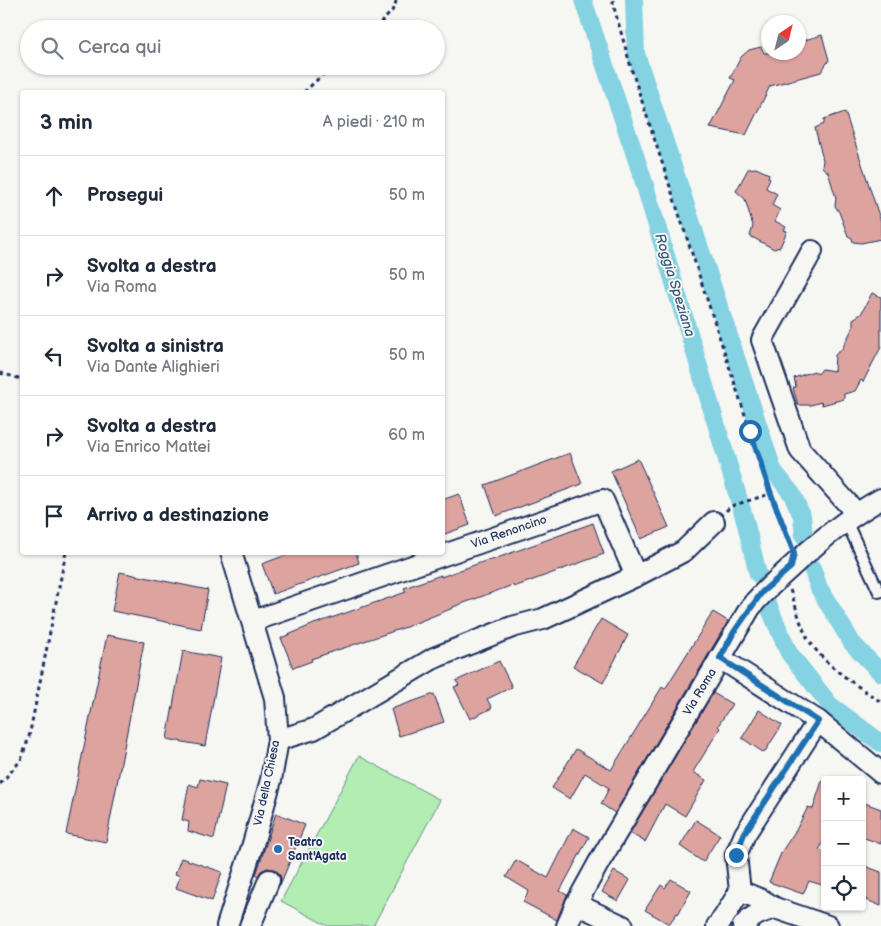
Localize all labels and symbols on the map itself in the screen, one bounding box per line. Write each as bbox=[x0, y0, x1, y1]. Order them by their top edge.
north arrow bbox=[761, 15, 806, 60]
water label: Roggia Speziana bbox=[651, 231, 699, 339]
route start bbox=[739, 420, 762, 443]
street label: Via Renoncino bbox=[469, 512, 549, 552]
street label: Via Roma bbox=[680, 666, 720, 718]
street label: Via della Chiesa bbox=[251, 739, 283, 827]
place label: Teatro Sant'Agata bbox=[288, 835, 347, 864]
marker: Teatro Sant'Agata bbox=[272, 843, 284, 855]
route end bbox=[725, 844, 748, 867]

